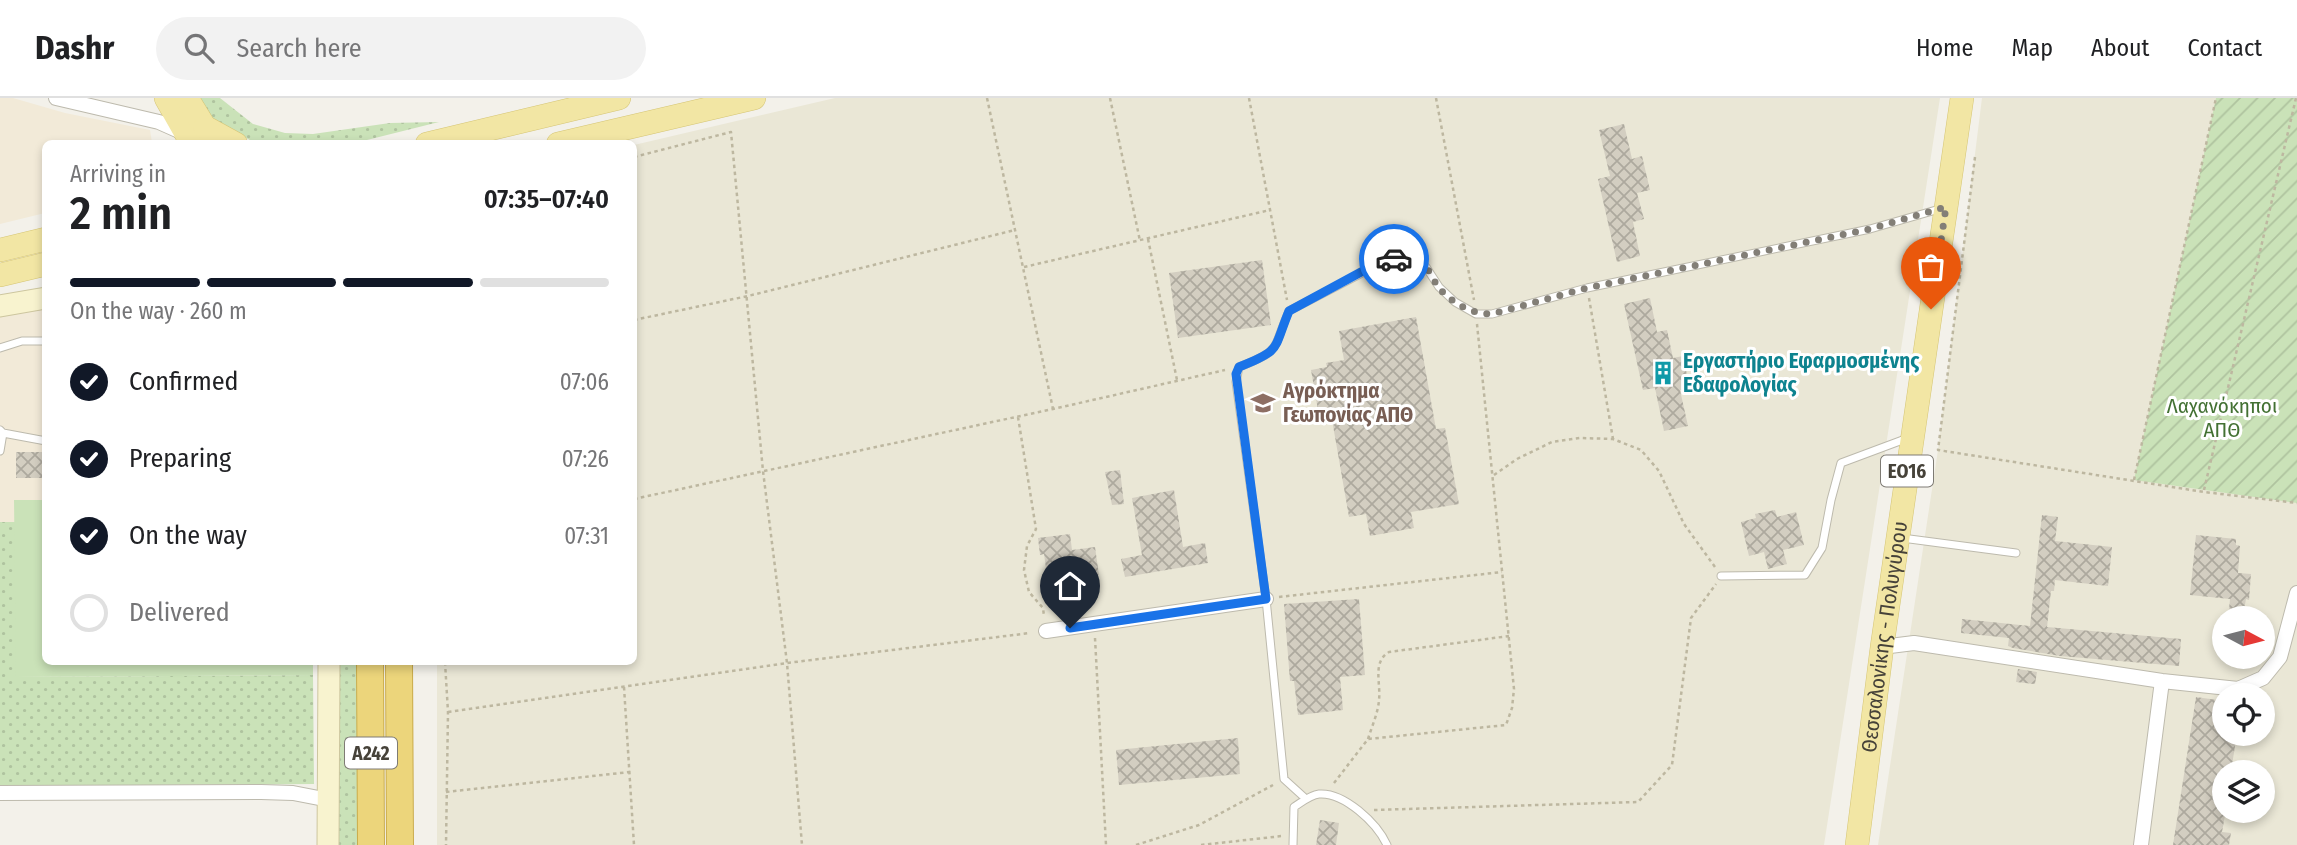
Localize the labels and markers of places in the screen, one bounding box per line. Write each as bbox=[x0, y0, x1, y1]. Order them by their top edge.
pin bbox=[1901, 237, 1961, 309]
place label: Εργαστήριο Εφαρμοσμένης Εδαφολογίας bbox=[1683, 348, 1920, 398]
building icon: Εργαστήριο Εφαρμοσμένης Εδαφολογίας bbox=[1649, 359, 1677, 387]
place label: Αγρόκτημα Γεωπονίας ΑΠΘ bbox=[1282, 378, 1413, 428]
school or university icon: Αγρόκτημα Γεωπονίας ΑΠΘ bbox=[1249, 389, 1277, 417]
pin bbox=[1040, 556, 1100, 628]

